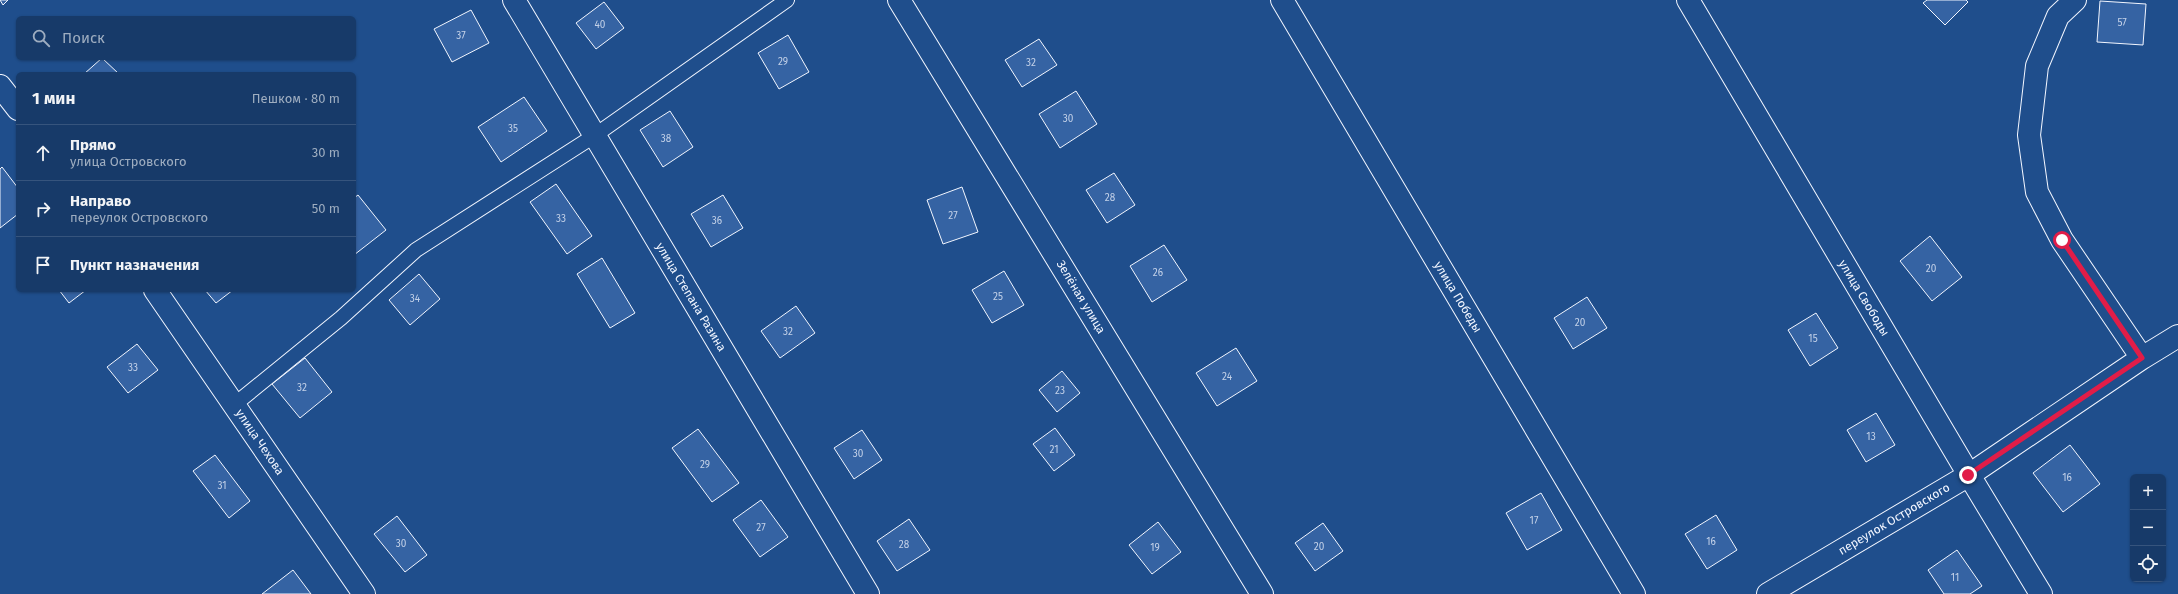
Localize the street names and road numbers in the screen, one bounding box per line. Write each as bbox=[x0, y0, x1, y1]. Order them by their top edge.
street label: улица Степана Разина bbox=[653, 240, 729, 354]
street label: улица Свободы bbox=[1836, 257, 1892, 339]
street label: Зелёная улица bbox=[1054, 258, 1108, 336]
street label: улица Победы bbox=[1431, 259, 1485, 335]
street label: улица Чехова bbox=[233, 406, 287, 478]
street label: переулок Островского bbox=[1836, 480, 1952, 558]

